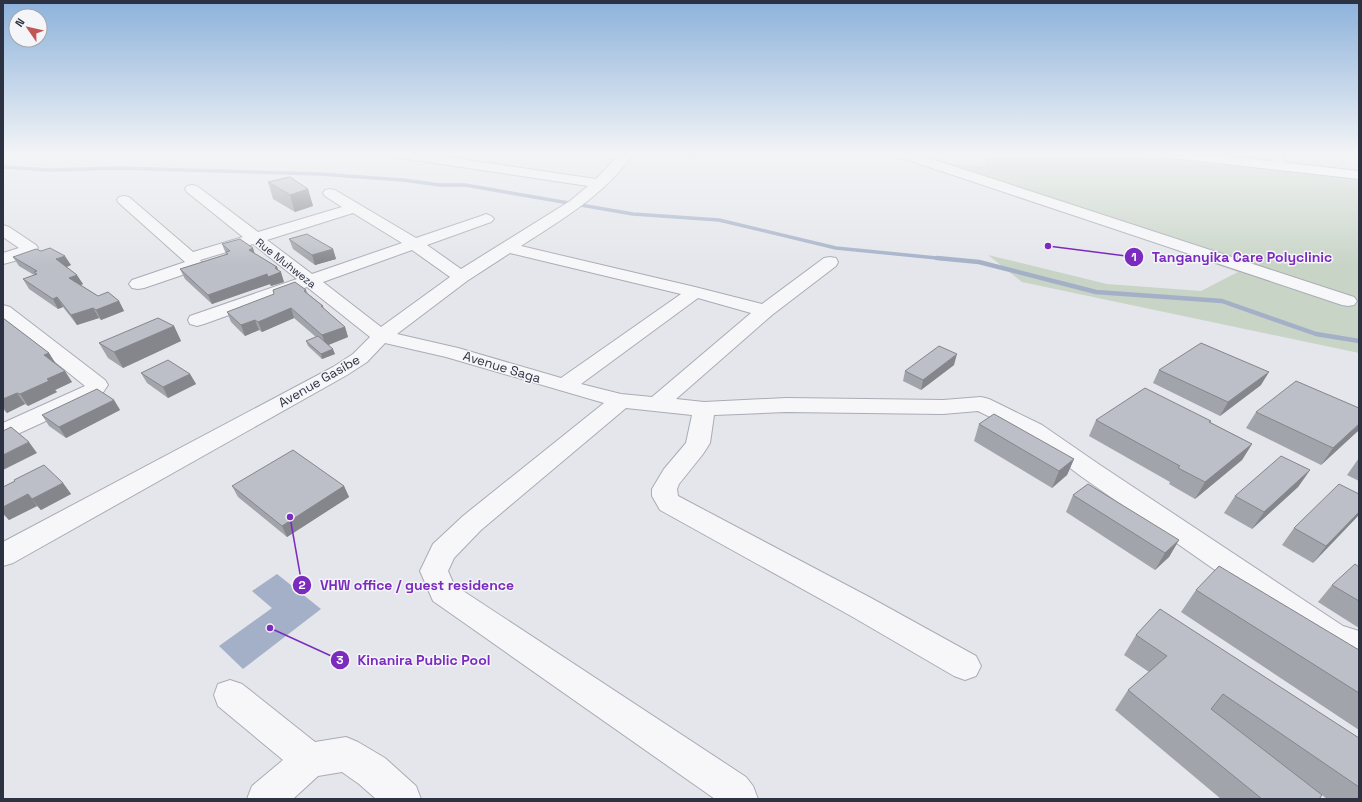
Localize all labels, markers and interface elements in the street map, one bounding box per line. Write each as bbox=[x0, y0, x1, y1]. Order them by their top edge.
north arrow bbox=[8, 8, 48, 48]
text: N bbox=[12, 15, 28, 29]
street label: Rue Muhweza bbox=[253, 235, 320, 291]
callout: Tanganyika Care Polyclinic bbox=[1124, 244, 1340, 270]
text: Tanganyika Care Polyclinic bbox=[1152, 248, 1332, 266]
text: 1 bbox=[1131, 249, 1137, 265]
street label: Avenue Saga bbox=[461, 347, 543, 387]
street label: Avenue Gasibe bbox=[275, 351, 363, 411]
callout: VHW office / guest residence bbox=[292, 572, 522, 598]
text: VHW office / guest residence bbox=[320, 576, 514, 594]
text: 2 bbox=[298, 577, 306, 593]
callout: Kinanira Public Pool bbox=[330, 647, 499, 673]
text: Kinanira Public Pool bbox=[358, 651, 490, 669]
text: 3 bbox=[336, 652, 344, 668]

